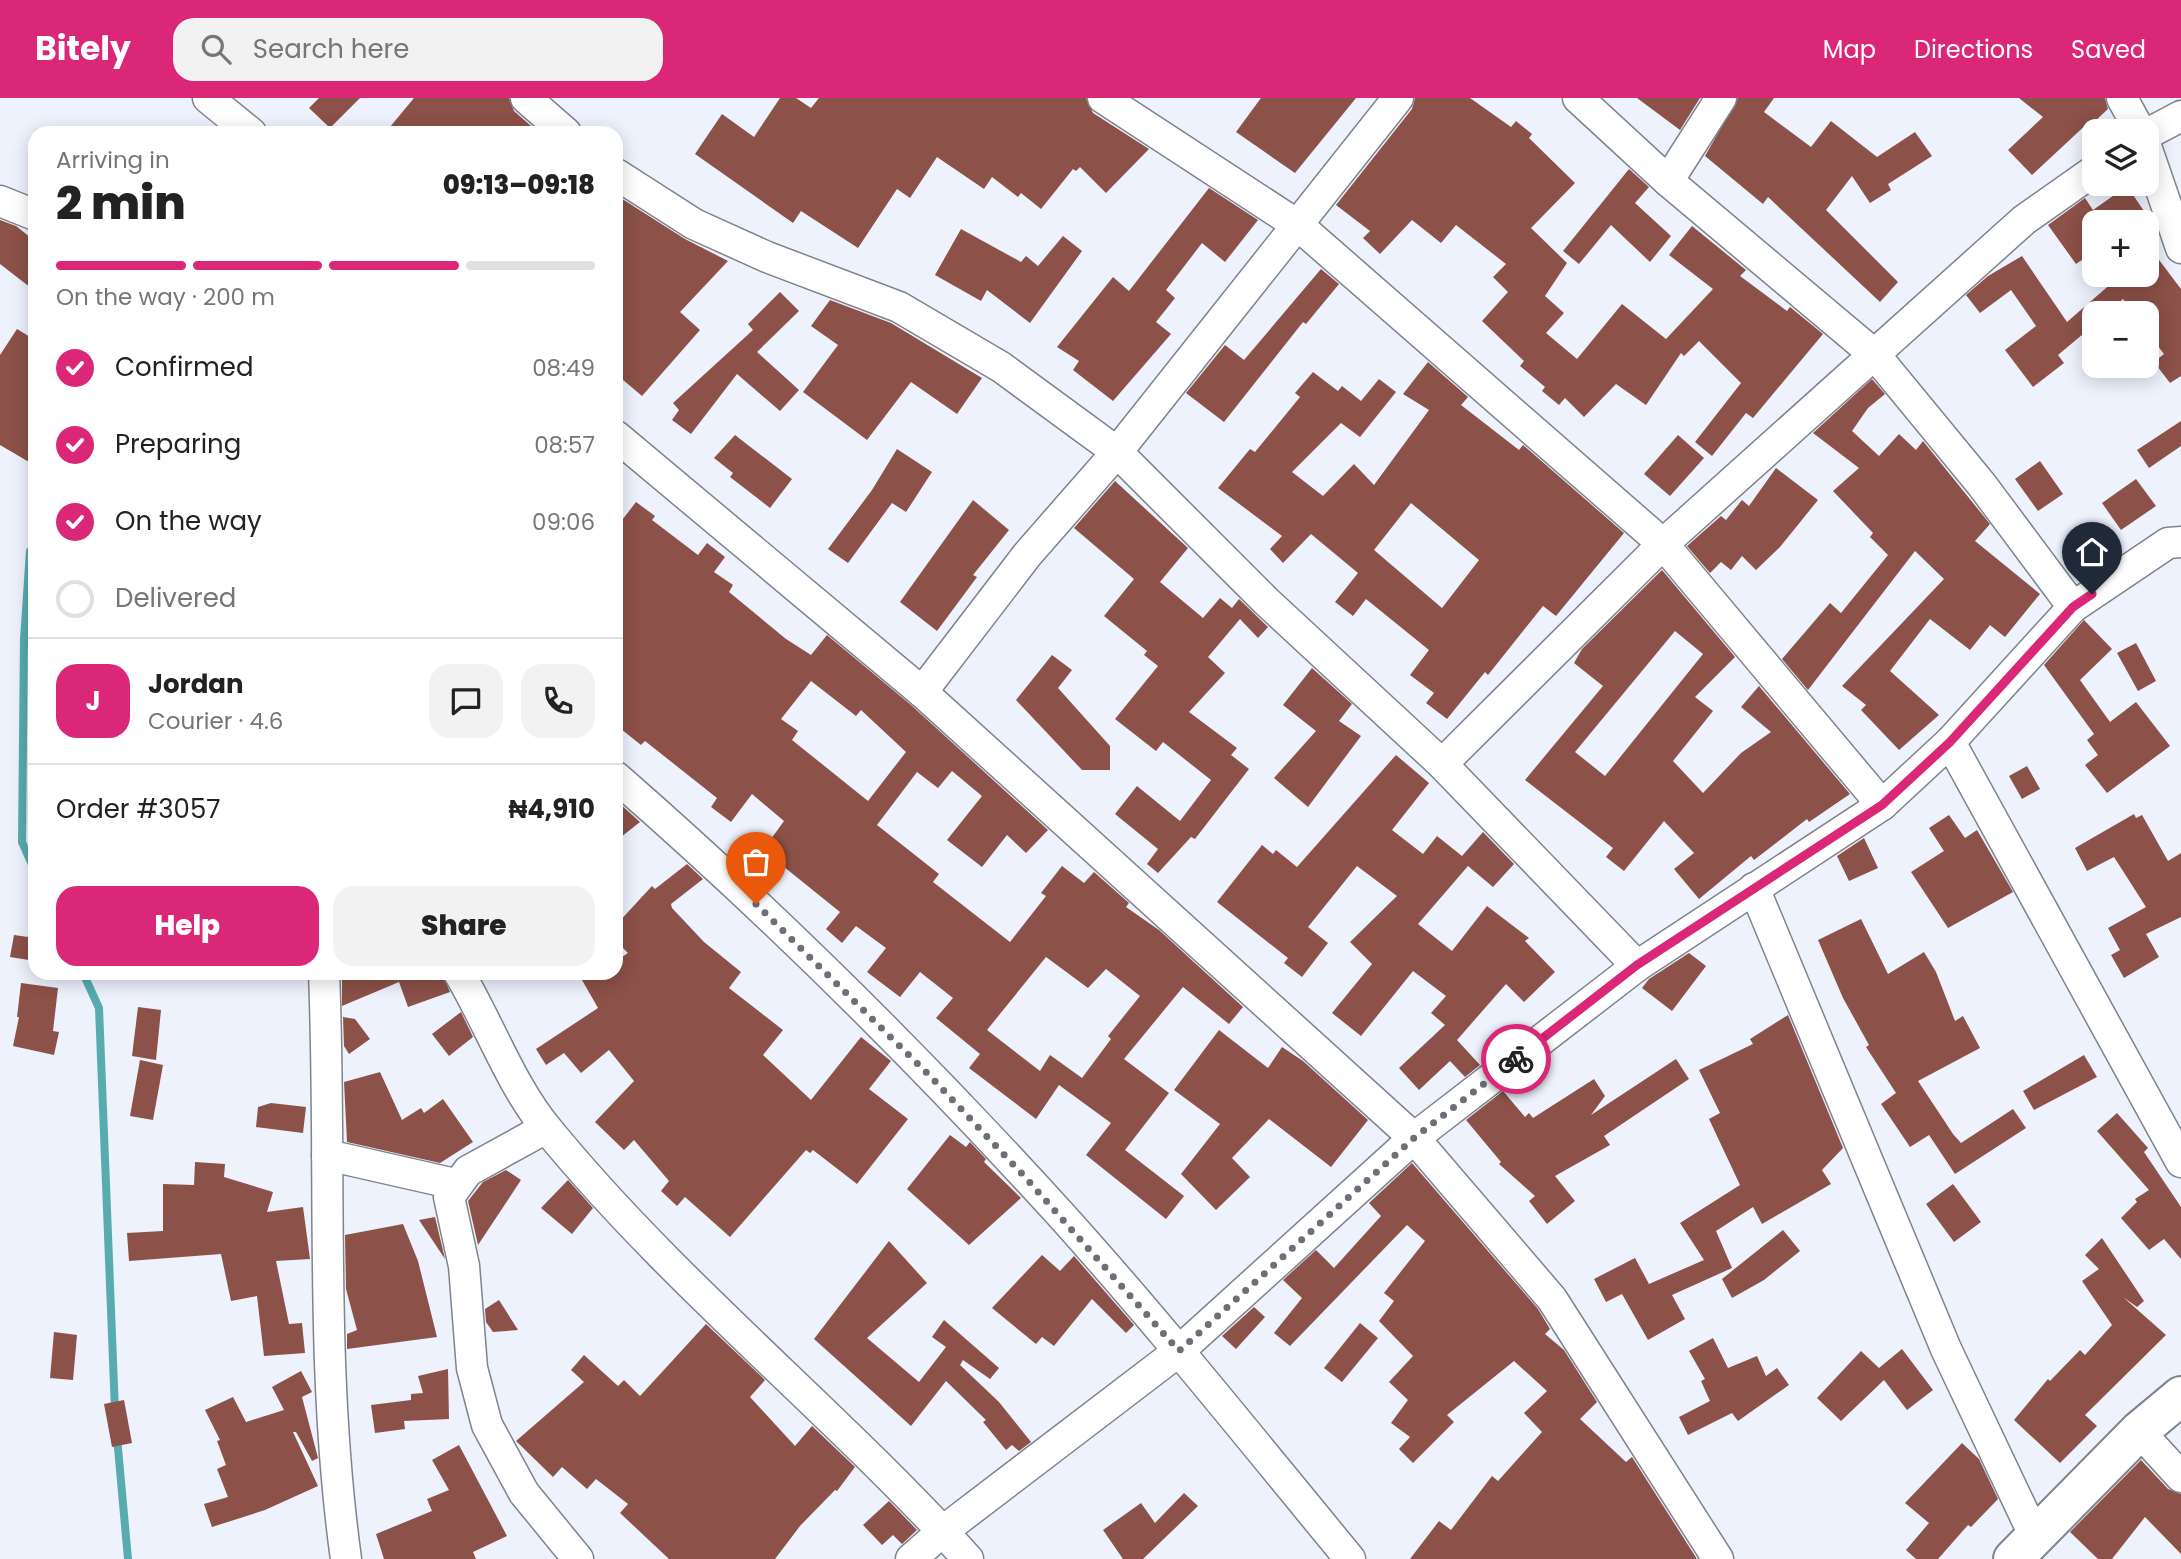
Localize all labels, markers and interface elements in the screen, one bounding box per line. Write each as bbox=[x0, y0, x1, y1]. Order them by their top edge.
search box bbox=[173, 18, 663, 81]
text: Bitely bbox=[35, 25, 131, 72]
icon: search bbox=[197, 30, 235, 68]
text: Search here bbox=[253, 31, 409, 67]
text: Map bbox=[1823, 33, 1876, 66]
text: Directions bbox=[1914, 33, 2033, 66]
text: Saved bbox=[2071, 33, 2146, 66]
map controls bbox=[2082, 119, 2159, 378]
button: layers bbox=[2082, 119, 2159, 196]
text: Arriving in bbox=[56, 144, 170, 176]
text: 09:13–09:18 bbox=[443, 167, 595, 203]
text: 2 min bbox=[56, 171, 186, 235]
button: + bbox=[2082, 210, 2159, 287]
text: On the way · 200 m bbox=[56, 281, 275, 313]
button: − bbox=[2082, 301, 2159, 378]
icon: check bbox=[56, 349, 94, 387]
text: Confirmed bbox=[115, 349, 253, 385]
text: 08:49 bbox=[532, 352, 595, 384]
icon: check bbox=[56, 426, 94, 464]
text: Preparing bbox=[115, 426, 241, 462]
text: 08:57 bbox=[534, 429, 595, 461]
icon: check bbox=[56, 503, 94, 541]
text: On the way bbox=[115, 503, 262, 539]
text: 09:06 bbox=[532, 506, 595, 538]
pin bbox=[2062, 522, 2122, 594]
icon: home bbox=[2073, 533, 2111, 571]
text: Delivered bbox=[115, 580, 236, 616]
button: chat bbox=[429, 664, 503, 738]
button: phone bbox=[521, 664, 595, 738]
text: Jordan bbox=[148, 666, 244, 702]
text: J bbox=[85, 683, 101, 719]
text: Courier · 4.6 bbox=[148, 705, 283, 737]
text: Order #3057 bbox=[56, 791, 220, 827]
text: ₦4,910 bbox=[508, 791, 595, 827]
pin bbox=[726, 832, 786, 904]
icon: bag bbox=[737, 843, 775, 881]
button: Help bbox=[56, 886, 319, 966]
button: Share bbox=[333, 886, 595, 966]
courier bbox=[1481, 1024, 1551, 1094]
icon: bike bbox=[1497, 1040, 1535, 1078]

